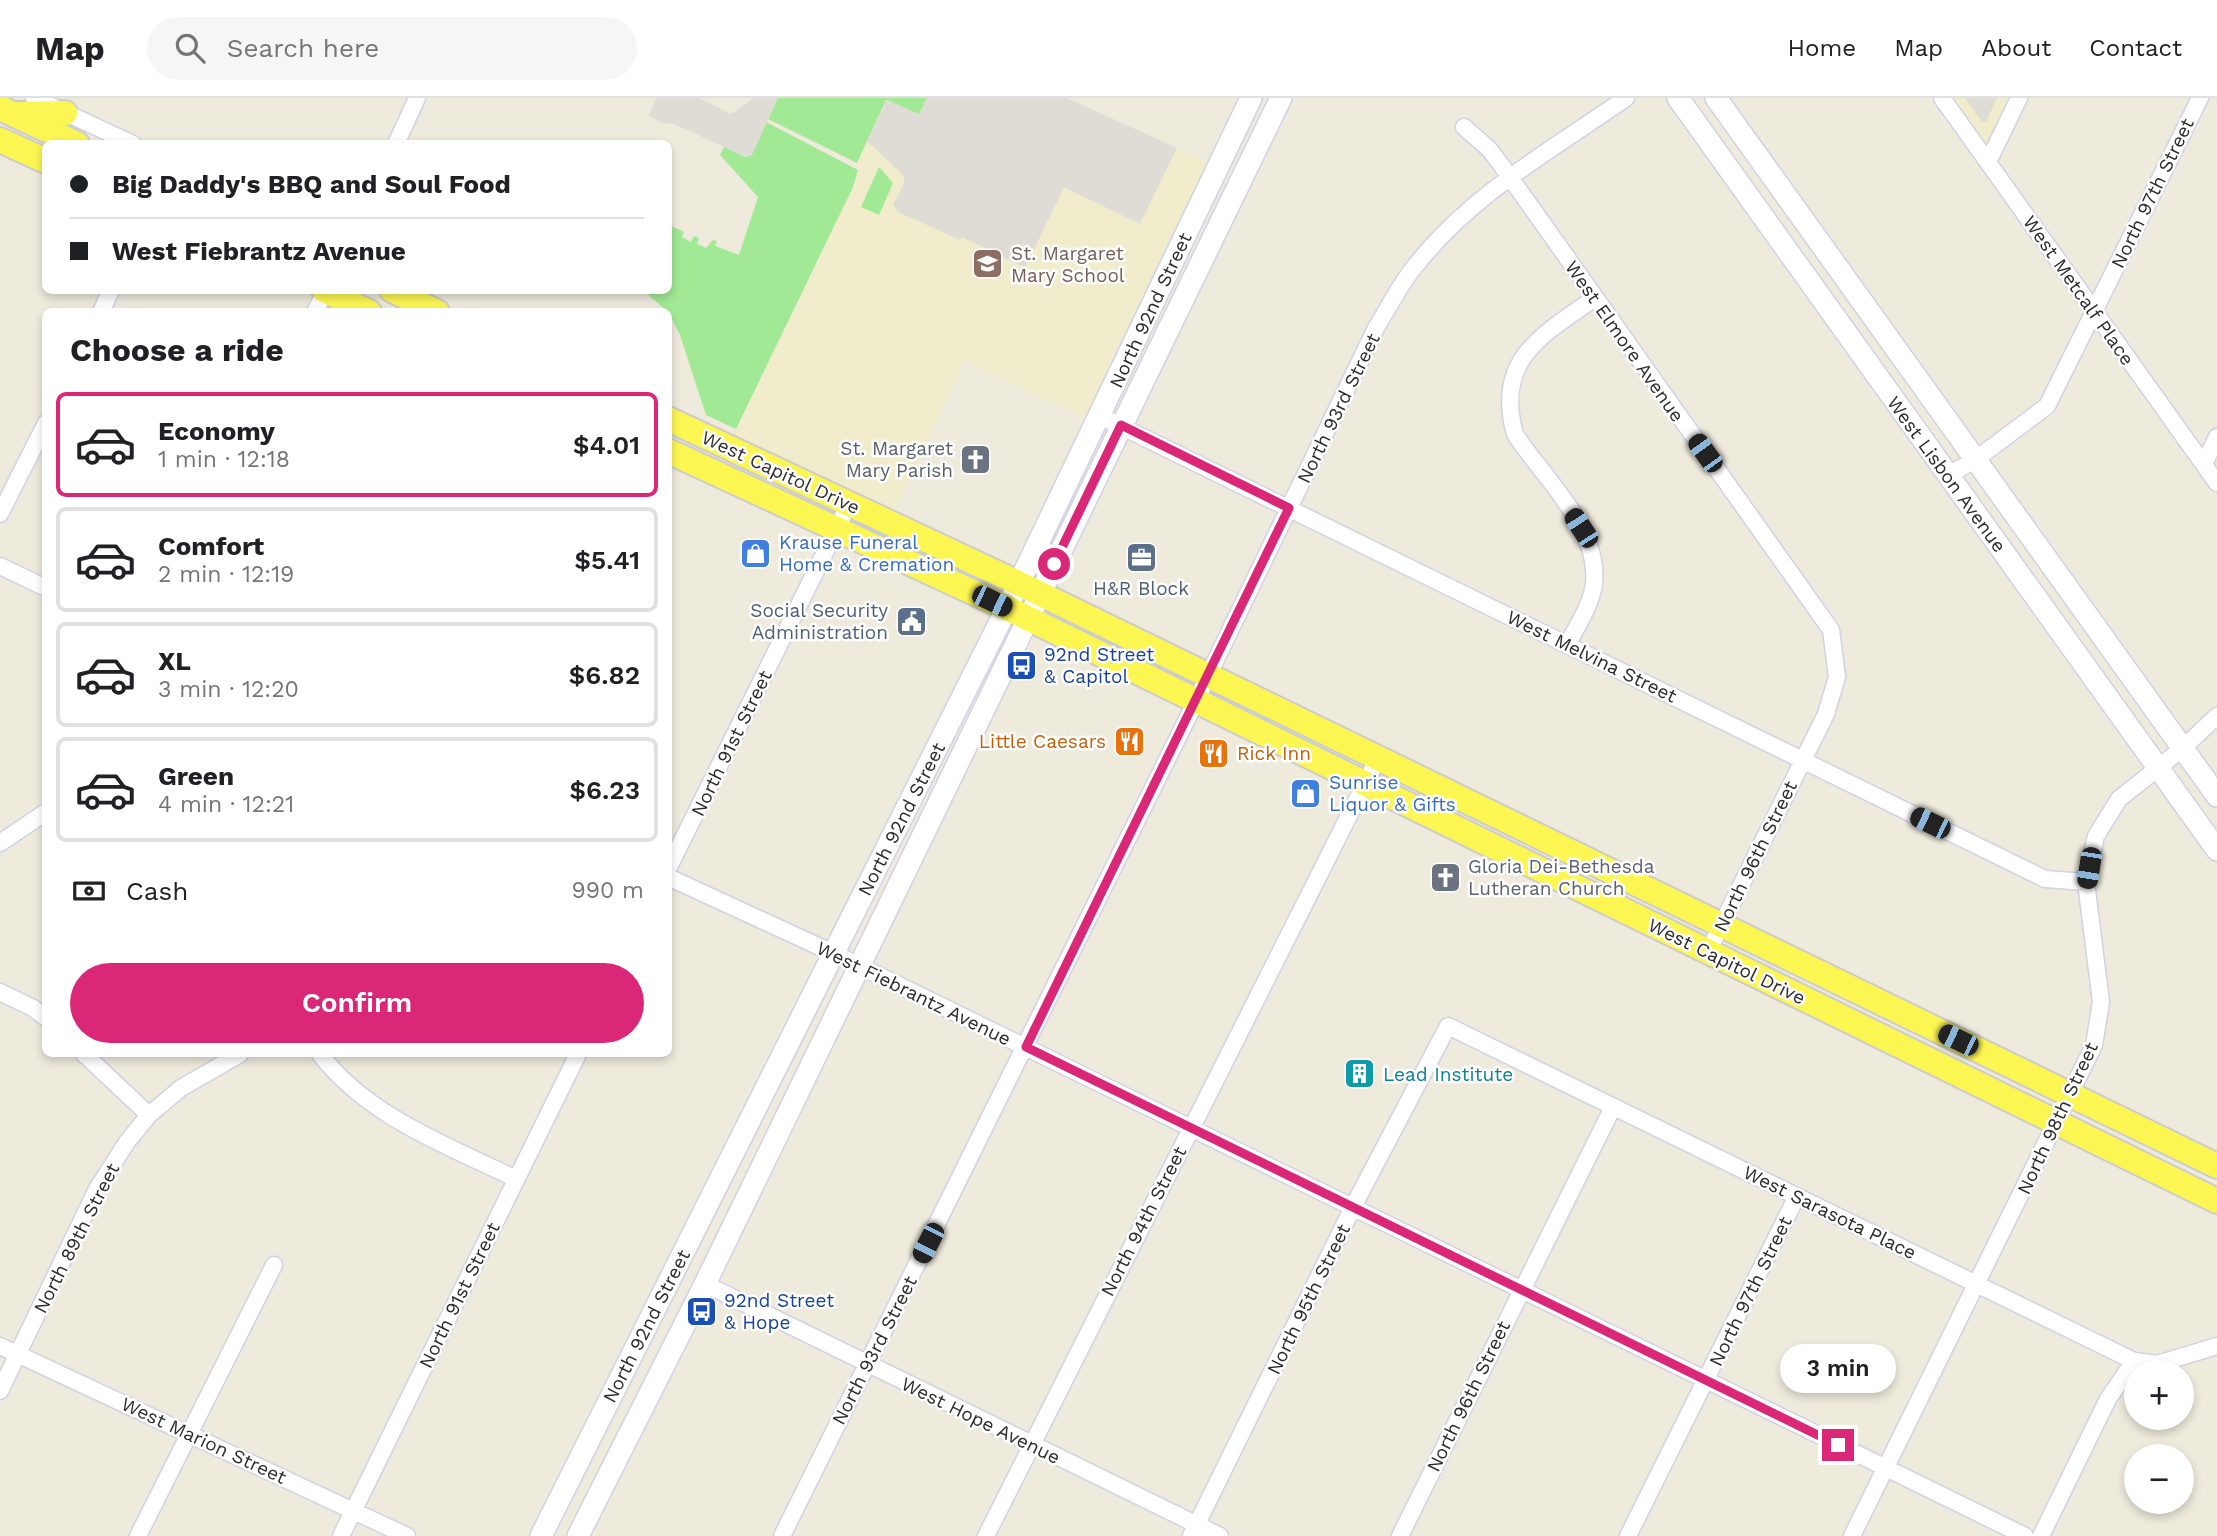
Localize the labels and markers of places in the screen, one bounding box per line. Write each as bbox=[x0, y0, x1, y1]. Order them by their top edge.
place label: St. Margaret Mary School bbox=[1011, 242, 1125, 287]
school or university icon: St. Margaret Mary School bbox=[971, 247, 1005, 281]
place label: St. Margaret Mary Parish bbox=[840, 437, 953, 482]
church icon: St. Margaret Mary Parish bbox=[959, 442, 993, 476]
place label: Krause Funeral Home & Cremation bbox=[779, 531, 954, 576]
shop icon: Krause Funeral Home & Cremation bbox=[739, 536, 773, 570]
office icon: H&R Block bbox=[1124, 540, 1158, 574]
place label: H&R Block bbox=[1093, 577, 1189, 600]
place label: Social Security Administration bbox=[750, 599, 888, 644]
public building icon: Social Security Administration bbox=[894, 604, 928, 638]
place label: 92nd Street & Capitol bbox=[1044, 643, 1154, 688]
bus stop icon: 92nd Street & Capitol bbox=[1004, 648, 1038, 682]
restaurant icon: Little Caesars bbox=[1112, 724, 1146, 758]
place label: Little Caesars bbox=[979, 730, 1106, 753]
restaurant icon: Rick Inn bbox=[1197, 736, 1231, 770]
place label: Rick Inn bbox=[1237, 742, 1311, 765]
place label: Sunrise Liquor & Gifts bbox=[1329, 771, 1456, 816]
shop icon: Sunrise Liquor & Gifts bbox=[1289, 776, 1323, 810]
place label: Gloria Dei-Bethesda Lutheran Church bbox=[1468, 855, 1655, 900]
church icon: Gloria Dei-Bethesda Lutheran Church bbox=[1428, 860, 1462, 894]
building icon: Lead Institute bbox=[1343, 1057, 1377, 1091]
place label: Lead Institute bbox=[1383, 1063, 1513, 1086]
place label: 92nd Street & Hope bbox=[724, 1289, 834, 1334]
bus stop icon: 92nd Street & Hope bbox=[684, 1294, 718, 1328]

